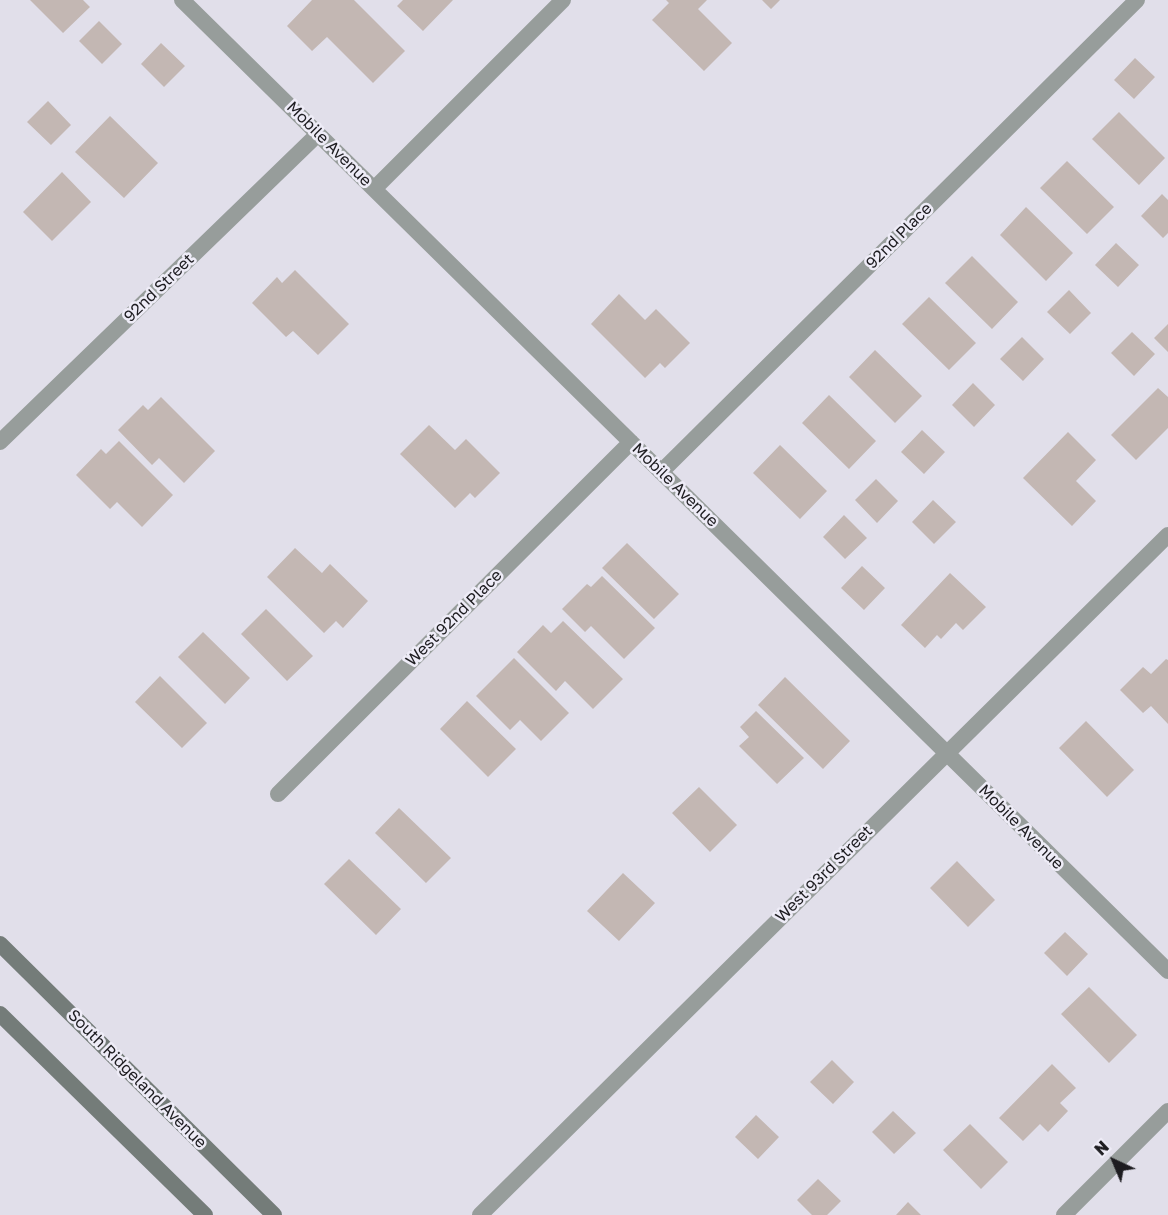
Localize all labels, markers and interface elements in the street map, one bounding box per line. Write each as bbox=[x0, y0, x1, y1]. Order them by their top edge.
street label: Mobile Avenue bbox=[283, 98, 375, 190]
street label: 92nd Place bbox=[862, 199, 936, 273]
street label: 92nd Street bbox=[120, 250, 198, 326]
street label: Mobile Avenue bbox=[628, 439, 722, 531]
street label: West 92nd Place bbox=[402, 566, 506, 670]
street label: Mobile Avenue bbox=[975, 781, 1067, 873]
street label: West 93rd Street bbox=[772, 822, 876, 926]
street label: South Ridgeland Avenue bbox=[64, 1006, 210, 1152]
north arrow bbox=[1084, 1131, 1144, 1191]
text: N bbox=[1090, 1137, 1113, 1159]

